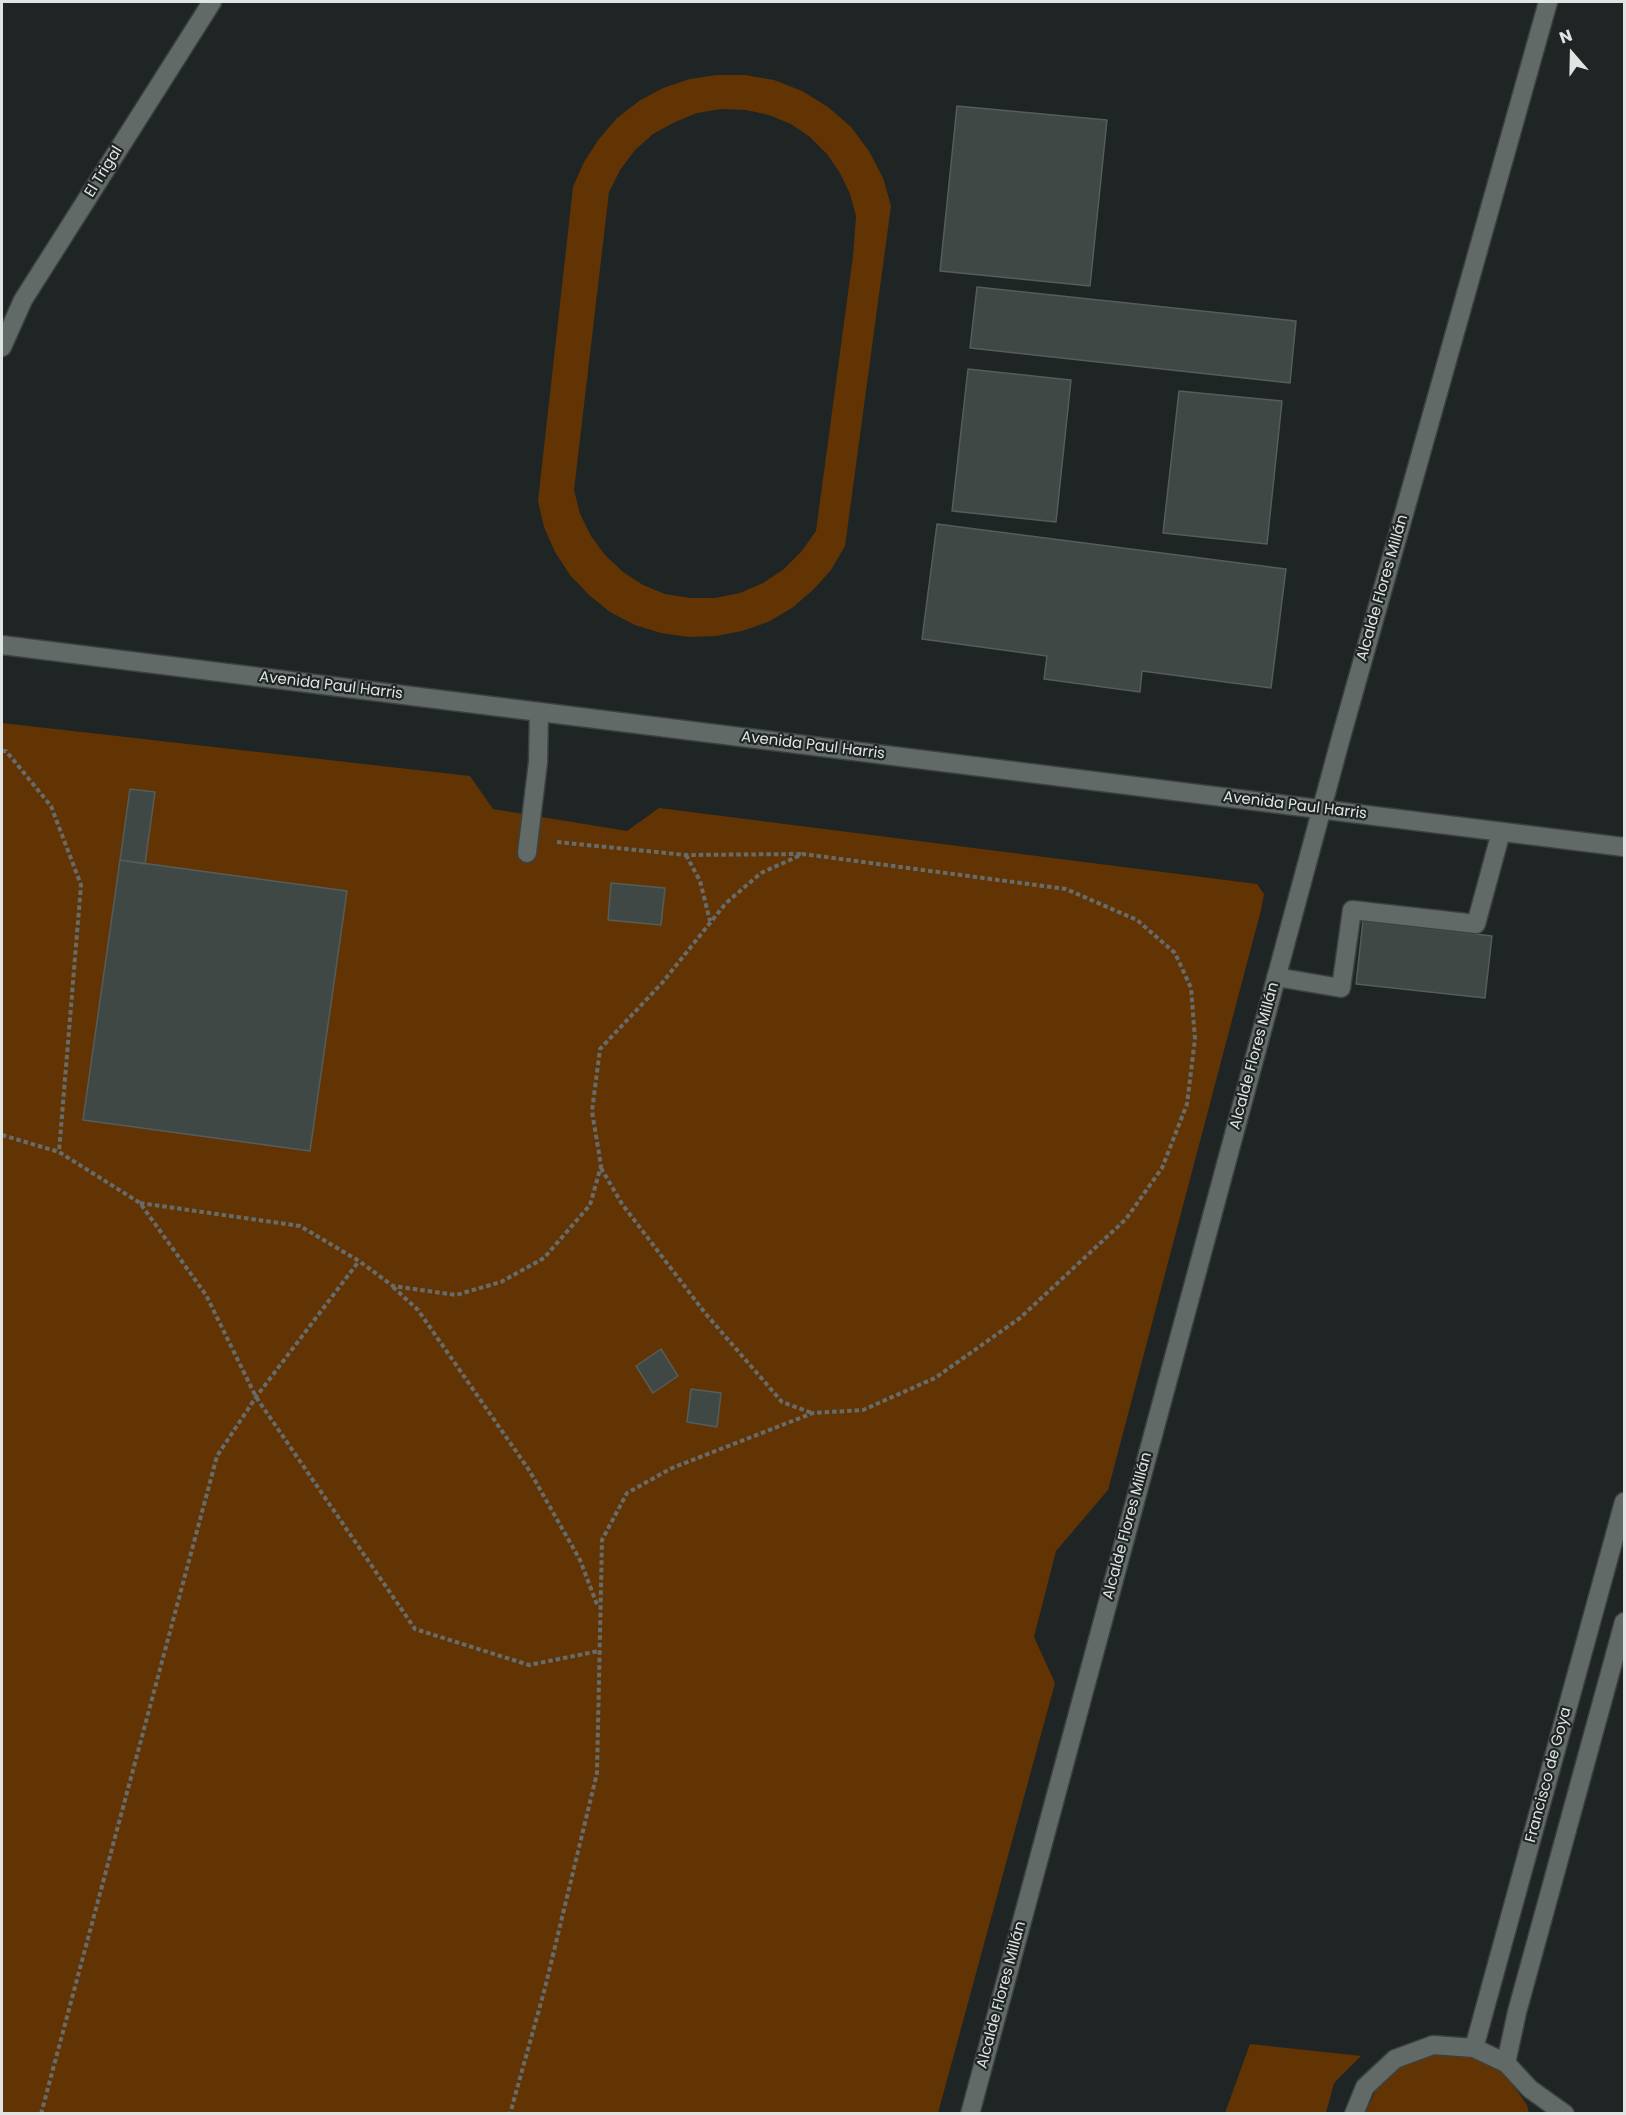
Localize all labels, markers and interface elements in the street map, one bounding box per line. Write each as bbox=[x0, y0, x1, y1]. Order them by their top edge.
north arrow bbox=[1542, 24, 1602, 84]
text: N bbox=[1556, 24, 1575, 49]
street label: El Trigal bbox=[81, 143, 127, 201]
street label: Alcalde Flores Millán bbox=[1353, 513, 1413, 663]
street label: Avenida Paul Harris bbox=[258, 668, 404, 704]
street label: Avenida Paul Harris bbox=[740, 728, 886, 764]
street label: Avenida Paul Harris bbox=[1222, 788, 1368, 824]
street label: Alcalde Flores Millán bbox=[1227, 981, 1283, 1131]
street label: Alcalde Flores Millán bbox=[1100, 1451, 1156, 1601]
street label: Francisco de Goya bbox=[1522, 1705, 1576, 1845]
street label: Alcalde Flores Millán bbox=[974, 1920, 1030, 2070]

